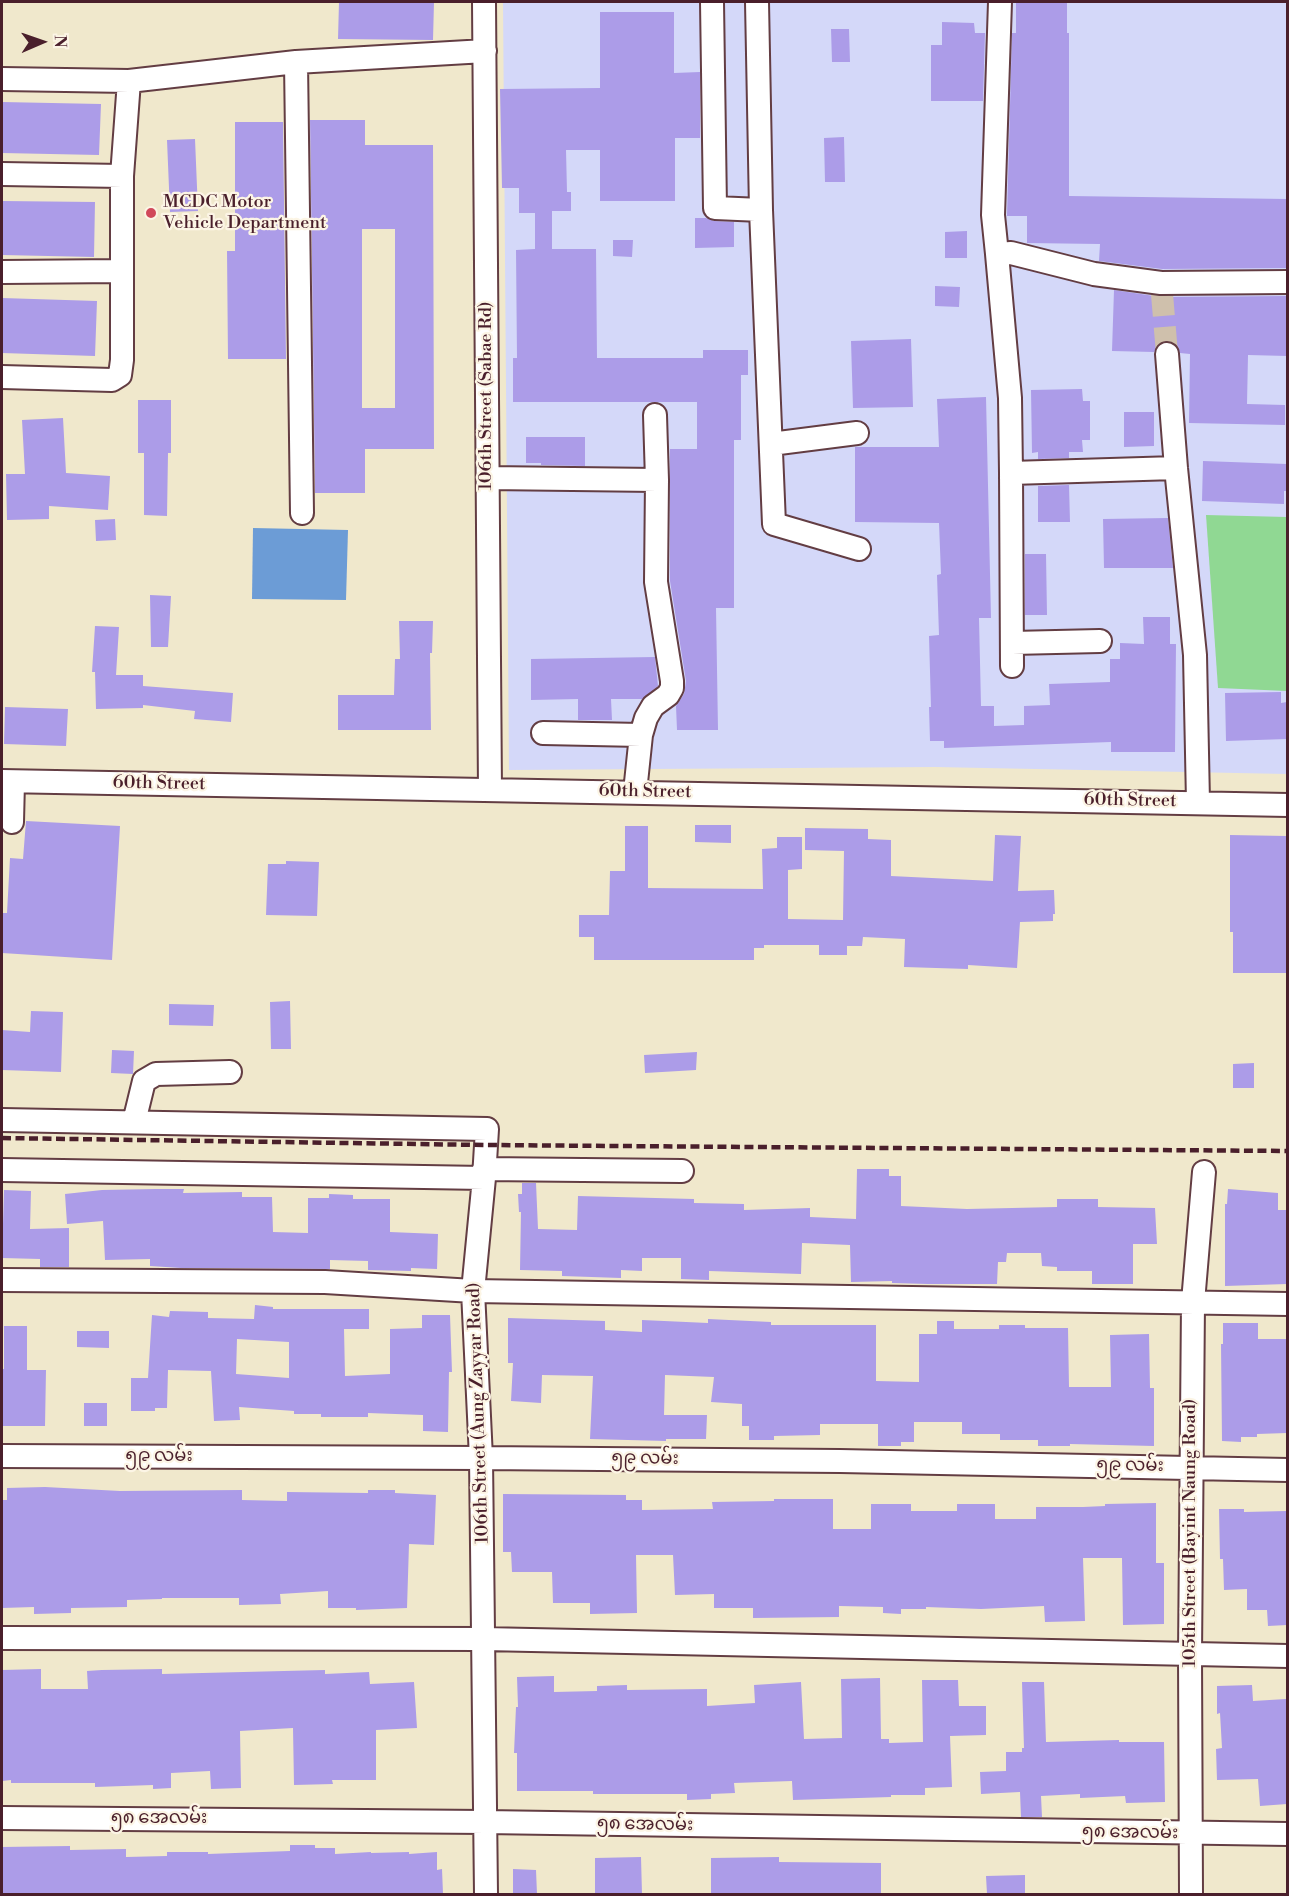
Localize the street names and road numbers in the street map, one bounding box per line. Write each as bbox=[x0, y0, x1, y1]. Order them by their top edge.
street label: 106th Street (Sabae Rd) bbox=[476, 301, 498, 491]
street label: 60th Street bbox=[112, 772, 206, 796]
street label: 60th Street bbox=[598, 780, 692, 804]
street label: 60th Street bbox=[1083, 789, 1177, 813]
street label: 106th Street (Aung Zayyar Road) bbox=[464, 1282, 494, 1544]
street label: 105th Street (Bayint Naung Road) bbox=[1180, 1399, 1202, 1667]
street label: ၅၉ လမ်း bbox=[125, 1446, 193, 1468]
street label: ၅၉ လမ်း bbox=[611, 1448, 679, 1470]
street label: ၅၉ လမ်း bbox=[1096, 1455, 1164, 1477]
street label: ၅၈ အေလမ်း bbox=[111, 1808, 207, 1830]
street label: ၅၈ အေလမ်း bbox=[597, 1813, 693, 1837]
street label: ၅၈ အေလမ်း bbox=[1082, 1821, 1178, 1845]

